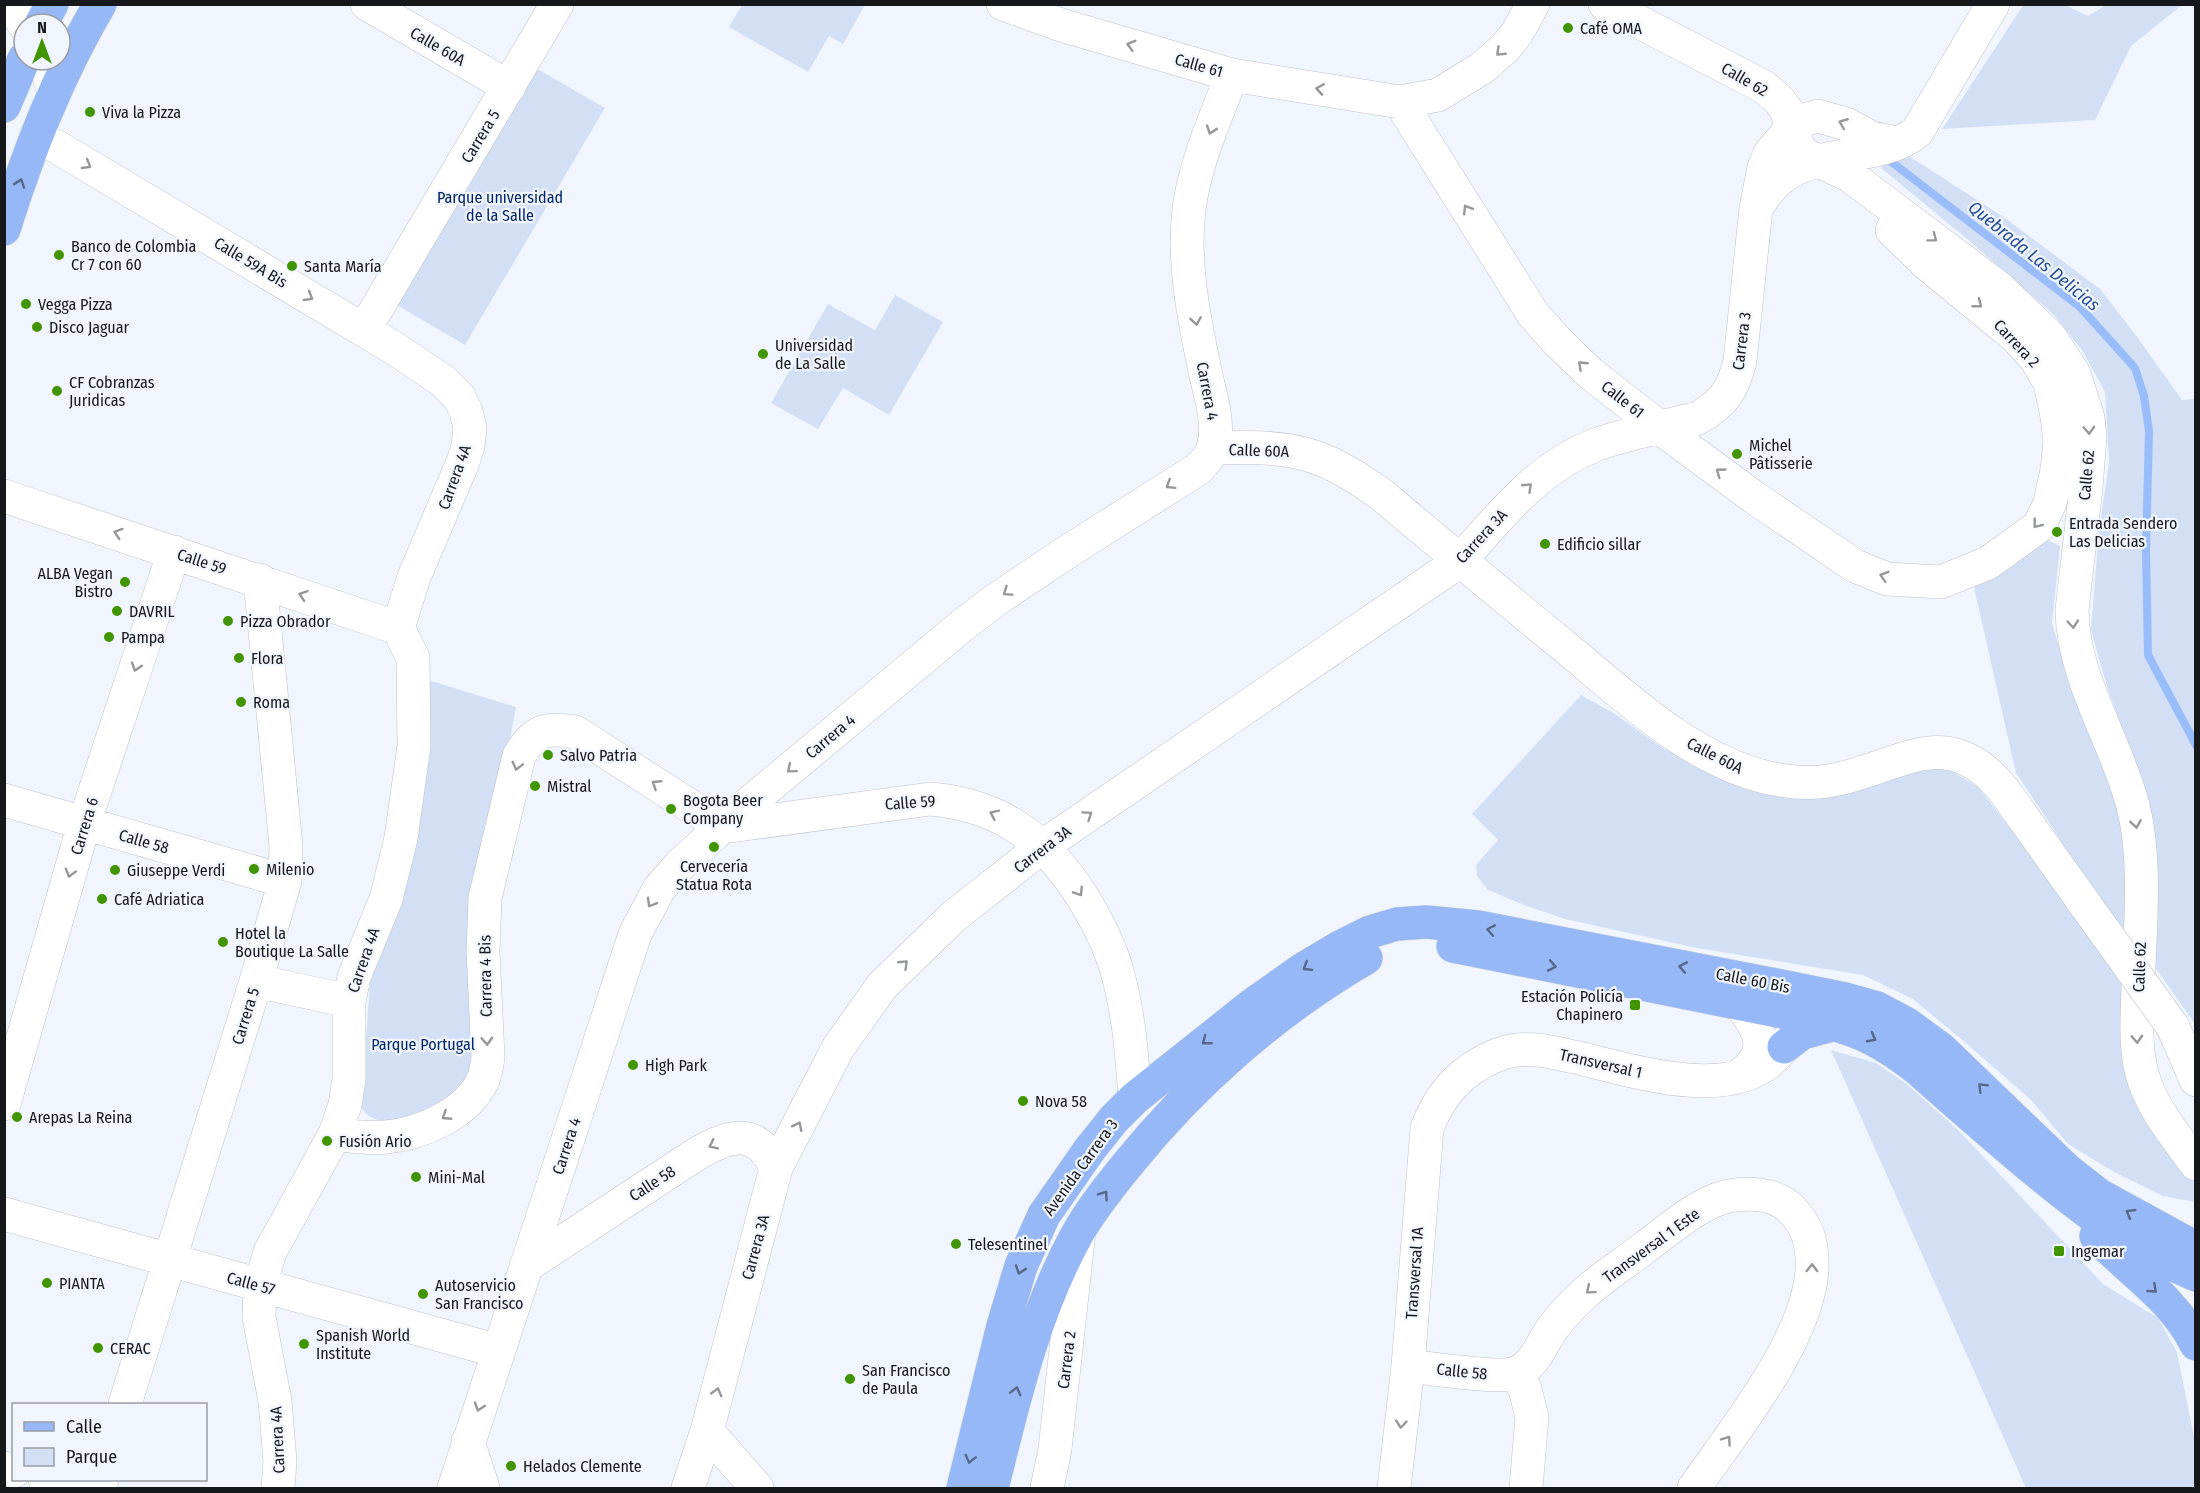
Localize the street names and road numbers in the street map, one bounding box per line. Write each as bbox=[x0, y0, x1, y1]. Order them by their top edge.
street label: Calle 60A bbox=[407, 23, 469, 70]
street label: Calle 61 bbox=[1173, 50, 1225, 81]
street label: Calle 62 bbox=[1718, 59, 1771, 100]
street label: Carrera 5 bbox=[457, 106, 504, 166]
street label: Calle 59A Bis bbox=[211, 233, 291, 292]
street label: Carrera 3 bbox=[1729, 311, 1754, 371]
street label: Carrera 2 bbox=[1990, 316, 2043, 371]
street label: Carrera 4 bbox=[1193, 360, 1222, 422]
street label: Calle 61 bbox=[1597, 377, 1648, 422]
street label: Calle 60A bbox=[1228, 440, 1290, 461]
street label: Carrera 4A bbox=[434, 442, 475, 512]
street label: Calle 62 bbox=[2075, 449, 2098, 501]
street label: Carrera 3A bbox=[1452, 505, 1511, 567]
street label: Calle 59 bbox=[175, 545, 229, 578]
street label: Carrera 4 bbox=[802, 710, 859, 763]
street label: Calle 60A bbox=[1684, 733, 1746, 778]
street label: Calle 59 bbox=[884, 791, 936, 814]
street label: Carrera 6 bbox=[67, 795, 102, 857]
street label: Carrera 3A bbox=[1010, 821, 1075, 877]
street label: Calle 58 bbox=[117, 825, 171, 858]
street label: Carrera 4A bbox=[344, 925, 384, 995]
street label: Carrera 4 Bis bbox=[475, 935, 496, 1017]
street label: Calle 62 bbox=[2129, 941, 2150, 993]
street label: Calle 60 Bis bbox=[1714, 964, 1792, 997]
street label: Carrera 5 bbox=[228, 985, 263, 1047]
street label: Transversal 1 bbox=[1558, 1045, 1644, 1082]
street label: Carrera 4 bbox=[548, 1115, 585, 1177]
street label: Avenida Carrera 3 bbox=[1039, 1115, 1122, 1219]
street label: Calle 58 bbox=[626, 1162, 679, 1205]
street label: Transversal 1 Este bbox=[1599, 1204, 1703, 1287]
street label: Carrera 3A bbox=[738, 1212, 773, 1282]
street label: Transversal 1A bbox=[1402, 1226, 1427, 1320]
street label: Calle 57 bbox=[225, 1268, 278, 1299]
street label: Carrera 2 bbox=[1054, 1330, 1079, 1390]
street label: Calle 58 bbox=[1436, 1359, 1488, 1384]
street label: Carrera 4A bbox=[266, 1405, 289, 1474]

